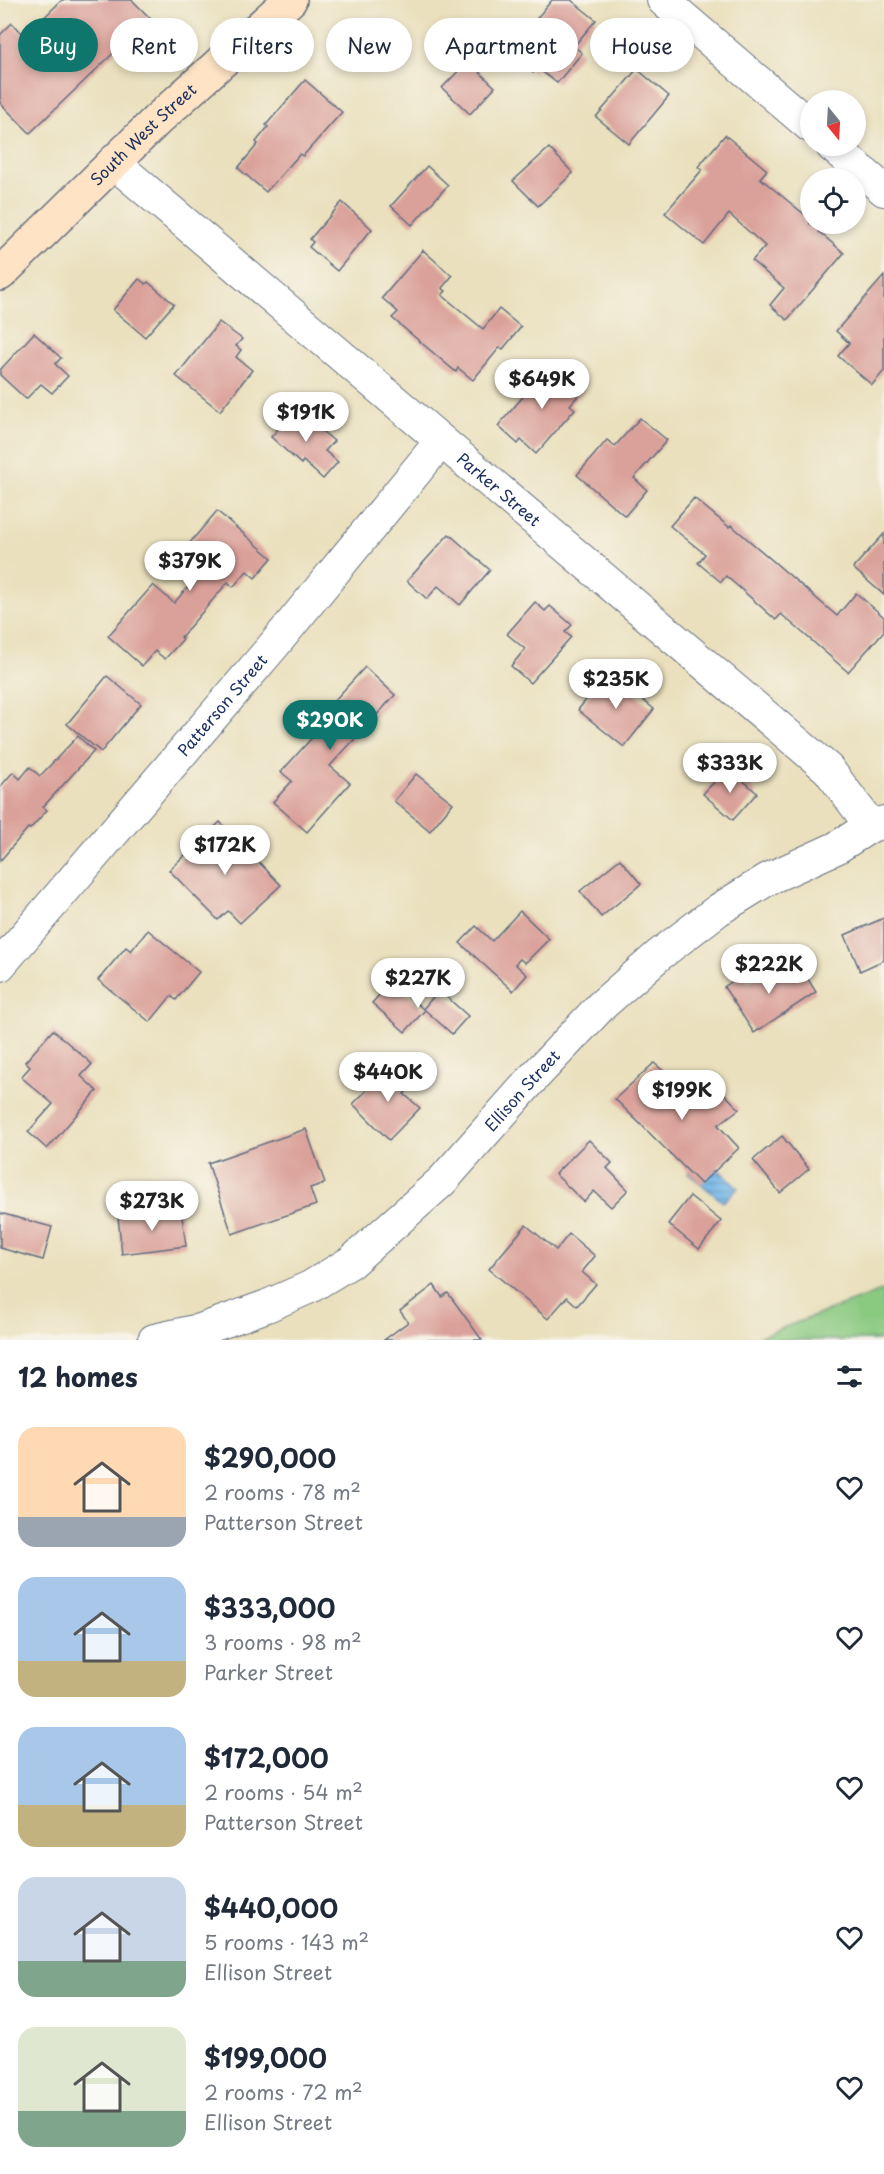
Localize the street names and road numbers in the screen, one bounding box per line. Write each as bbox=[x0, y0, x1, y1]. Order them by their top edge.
street label: South West Street bbox=[84, 77, 201, 190]
street label: Parker Street bbox=[452, 446, 547, 532]
street label: Patterson Street bbox=[171, 648, 272, 761]
street label: Ellison Street bbox=[478, 1043, 565, 1136]

